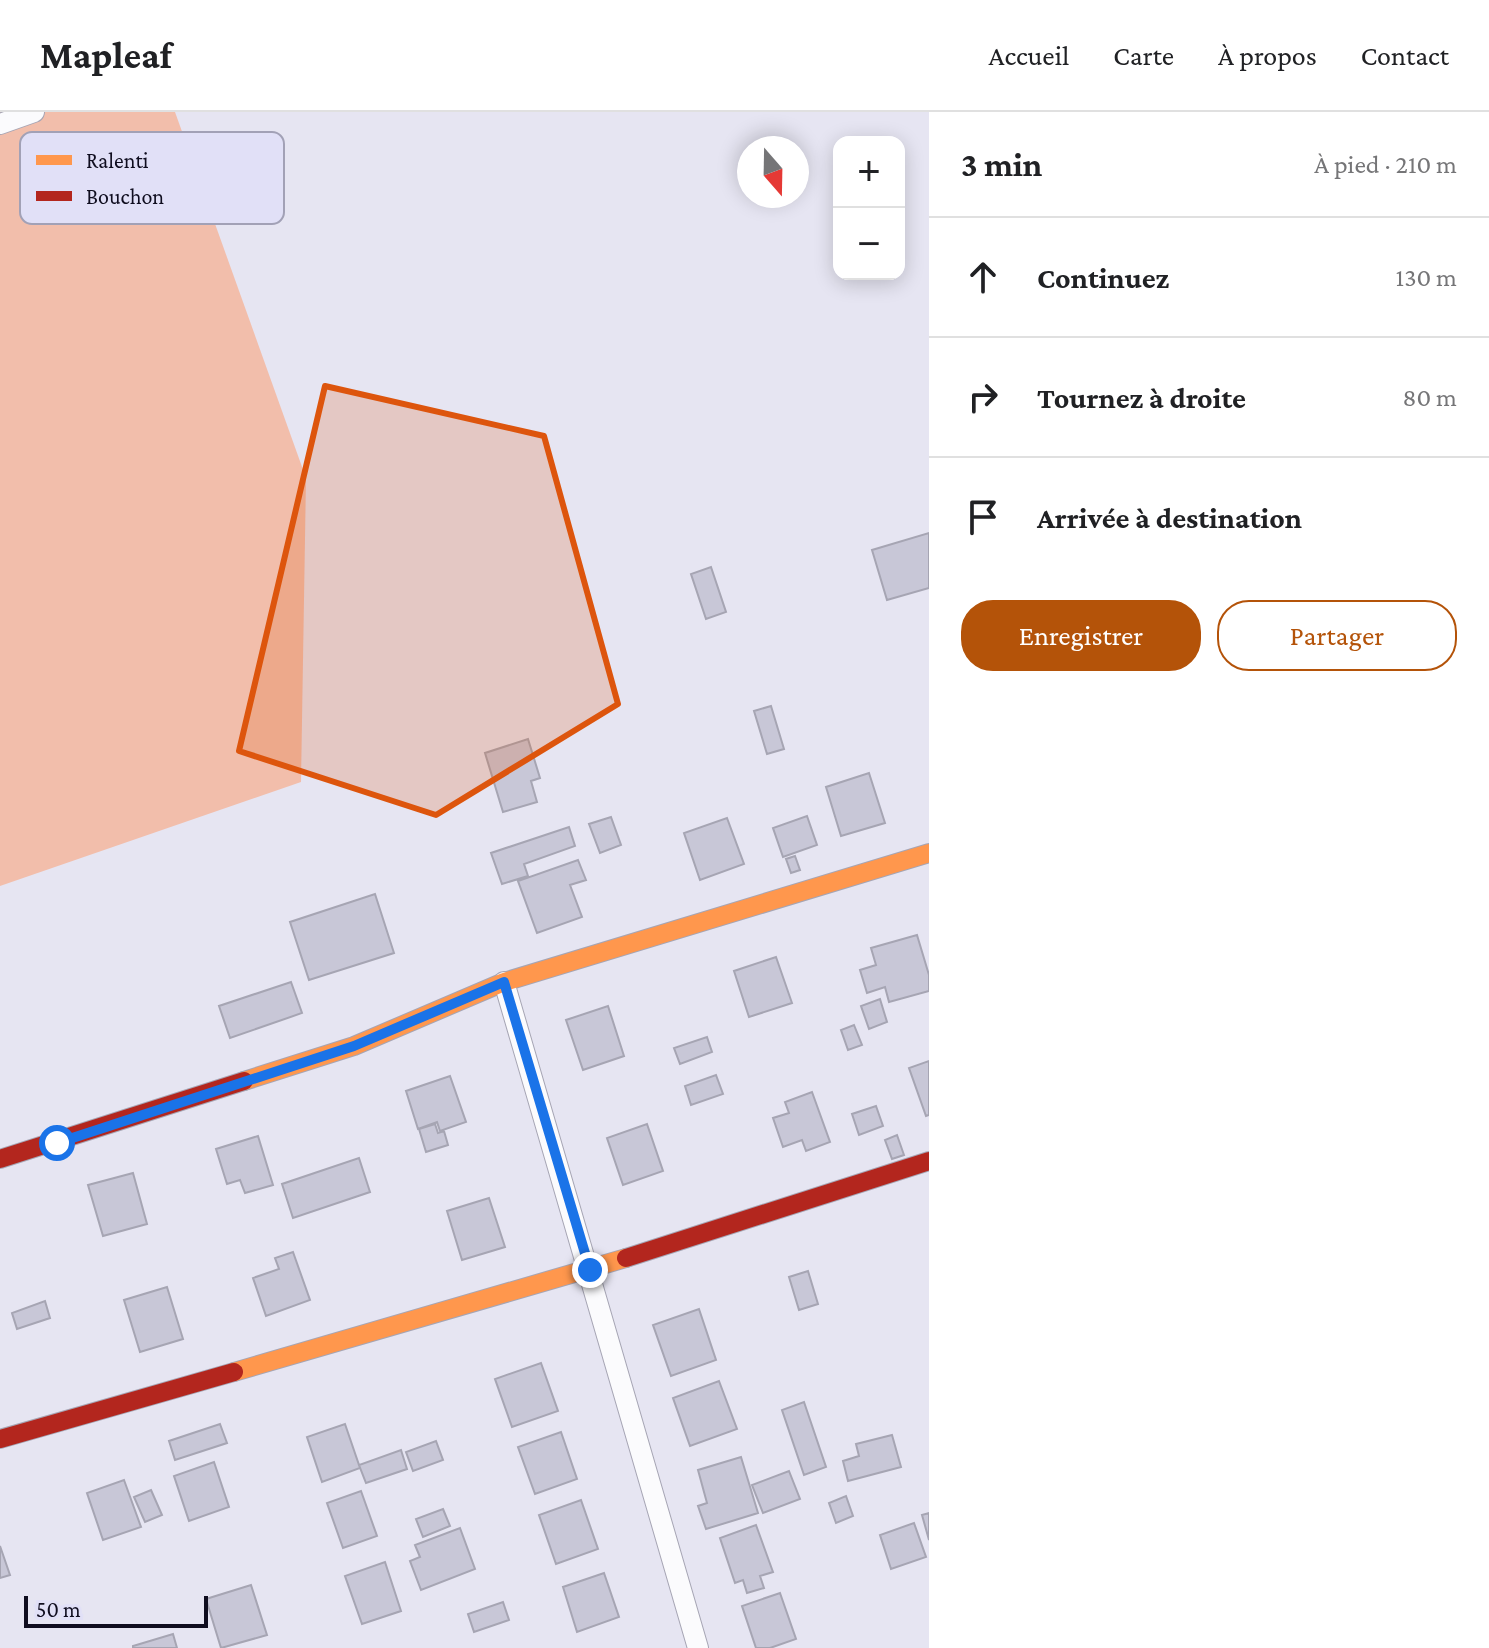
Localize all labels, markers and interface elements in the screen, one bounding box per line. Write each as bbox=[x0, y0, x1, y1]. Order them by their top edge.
text: Mapleaf bbox=[40, 34, 172, 76]
text: Accueil bbox=[989, 40, 1069, 71]
text: Carte bbox=[1113, 40, 1174, 71]
text: À propos bbox=[1218, 40, 1317, 71]
text: Contact bbox=[1361, 40, 1449, 71]
legend bbox=[20, 132, 284, 224]
north arrow bbox=[737, 136, 809, 208]
map controls bbox=[833, 136, 905, 280]
button: + bbox=[833, 136, 905, 208]
text: 3 min bbox=[961, 146, 1042, 183]
text: Ralenti bbox=[86, 148, 149, 173]
text: À pied · 210 m bbox=[1314, 150, 1457, 179]
text: Bouchon bbox=[86, 184, 164, 209]
button: − bbox=[833, 208, 905, 280]
icon: ahead bbox=[961, 255, 1005, 299]
text: Continuez bbox=[1037, 261, 1169, 294]
text: 130 m bbox=[1396, 263, 1457, 292]
icon: right bbox=[961, 375, 1005, 419]
text: Tournez à droite bbox=[1037, 381, 1246, 414]
text: 80 m bbox=[1403, 383, 1457, 412]
icon: arrive bbox=[961, 495, 1005, 539]
text: Arrivée à destination bbox=[1037, 501, 1302, 534]
button: Enregistrer bbox=[961, 600, 1201, 671]
button: Partager bbox=[1217, 600, 1457, 671]
route start bbox=[39, 1125, 75, 1161]
route end bbox=[572, 1252, 608, 1288]
scale bar bbox=[24, 1592, 208, 1628]
text: 50 m bbox=[36, 1597, 81, 1622]

